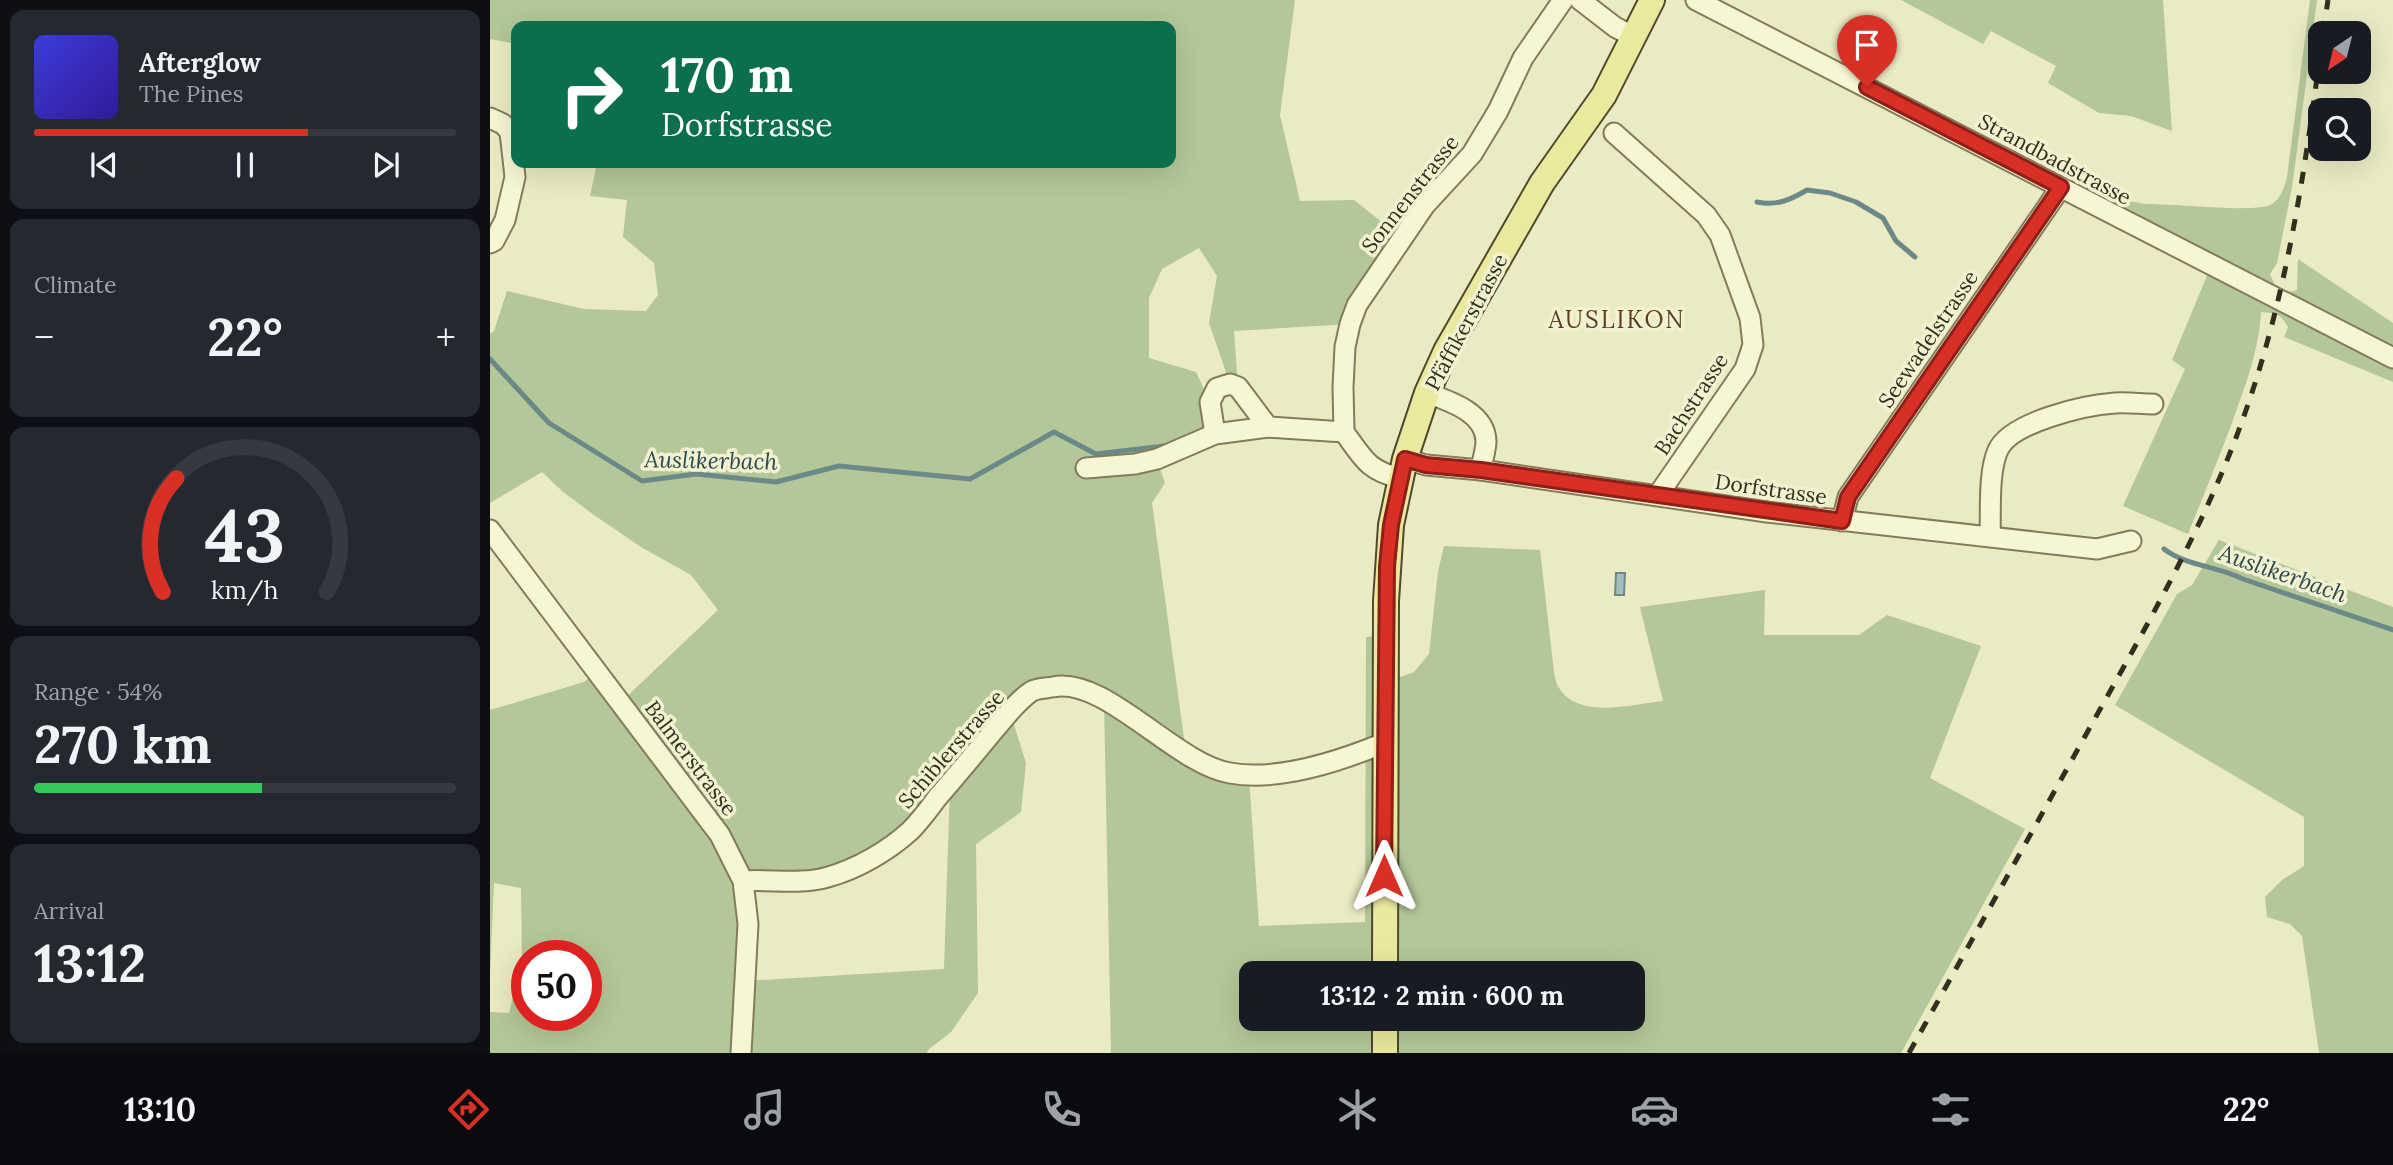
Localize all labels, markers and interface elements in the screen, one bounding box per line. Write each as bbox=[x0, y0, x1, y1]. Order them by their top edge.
pin bbox=[1837, 15, 1897, 87]
north arrow bbox=[2308, 21, 2371, 84]
map controls bbox=[2308, 21, 2371, 161]
icon: arrive bbox=[1848, 26, 1886, 64]
text: 170 m bbox=[661, 43, 793, 105]
text: Afterglow bbox=[139, 46, 261, 79]
icon: right bbox=[546, 49, 637, 140]
text: The Pines bbox=[139, 79, 244, 108]
button: search bbox=[2308, 98, 2371, 161]
text: Dorfstrasse bbox=[661, 104, 833, 145]
street label: Strandbadstrasse bbox=[1974, 107, 2136, 211]
street label: Sonnenstrasse bbox=[1356, 130, 1464, 258]
icon: previous bbox=[85, 146, 123, 184]
icon: pause bbox=[226, 146, 264, 184]
icon: next bbox=[367, 146, 405, 184]
street label: Pfäffikerstrasse bbox=[1419, 249, 1513, 395]
street label: Seewadelstrasse bbox=[1872, 265, 1984, 413]
text: Climate bbox=[34, 270, 116, 299]
text: 22° bbox=[207, 304, 283, 370]
district label: AUSLIKON bbox=[1547, 304, 1686, 335]
text: − bbox=[34, 313, 54, 361]
text: + bbox=[436, 313, 456, 361]
street label: Bachstrasse bbox=[1648, 348, 1734, 460]
water label: Auslikerbach bbox=[643, 444, 778, 476]
street label: Dorfstrasse bbox=[1713, 468, 1829, 510]
text: 43 bbox=[205, 490, 285, 583]
water label: Auslikerbach bbox=[2214, 537, 2351, 608]
text: km/h bbox=[211, 574, 279, 606]
text: Range · 54% bbox=[34, 677, 162, 706]
street label: Schiblerstrasse bbox=[892, 684, 1010, 814]
street label: Balmerstrasse bbox=[639, 695, 743, 821]
text: 270 km bbox=[34, 711, 212, 777]
position arrow bbox=[1347, 839, 1421, 913]
text: Arrival bbox=[34, 896, 104, 925]
text: 13:12 bbox=[34, 930, 146, 996]
speed limit sign: 50 bbox=[511, 940, 602, 1031]
text: 13:12 · 2 min · 600 m bbox=[1320, 979, 1564, 1012]
icon: directions bbox=[444, 1085, 493, 1134]
icon: music bbox=[740, 1085, 789, 1134]
icon: phone bbox=[1037, 1085, 1086, 1134]
icon: climate bbox=[1333, 1085, 1382, 1134]
icon: car bbox=[1630, 1085, 1679, 1134]
icon: filters bbox=[1926, 1085, 1975, 1134]
text: 13:10 bbox=[124, 1089, 196, 1130]
text: 22° bbox=[2223, 1089, 2269, 1130]

